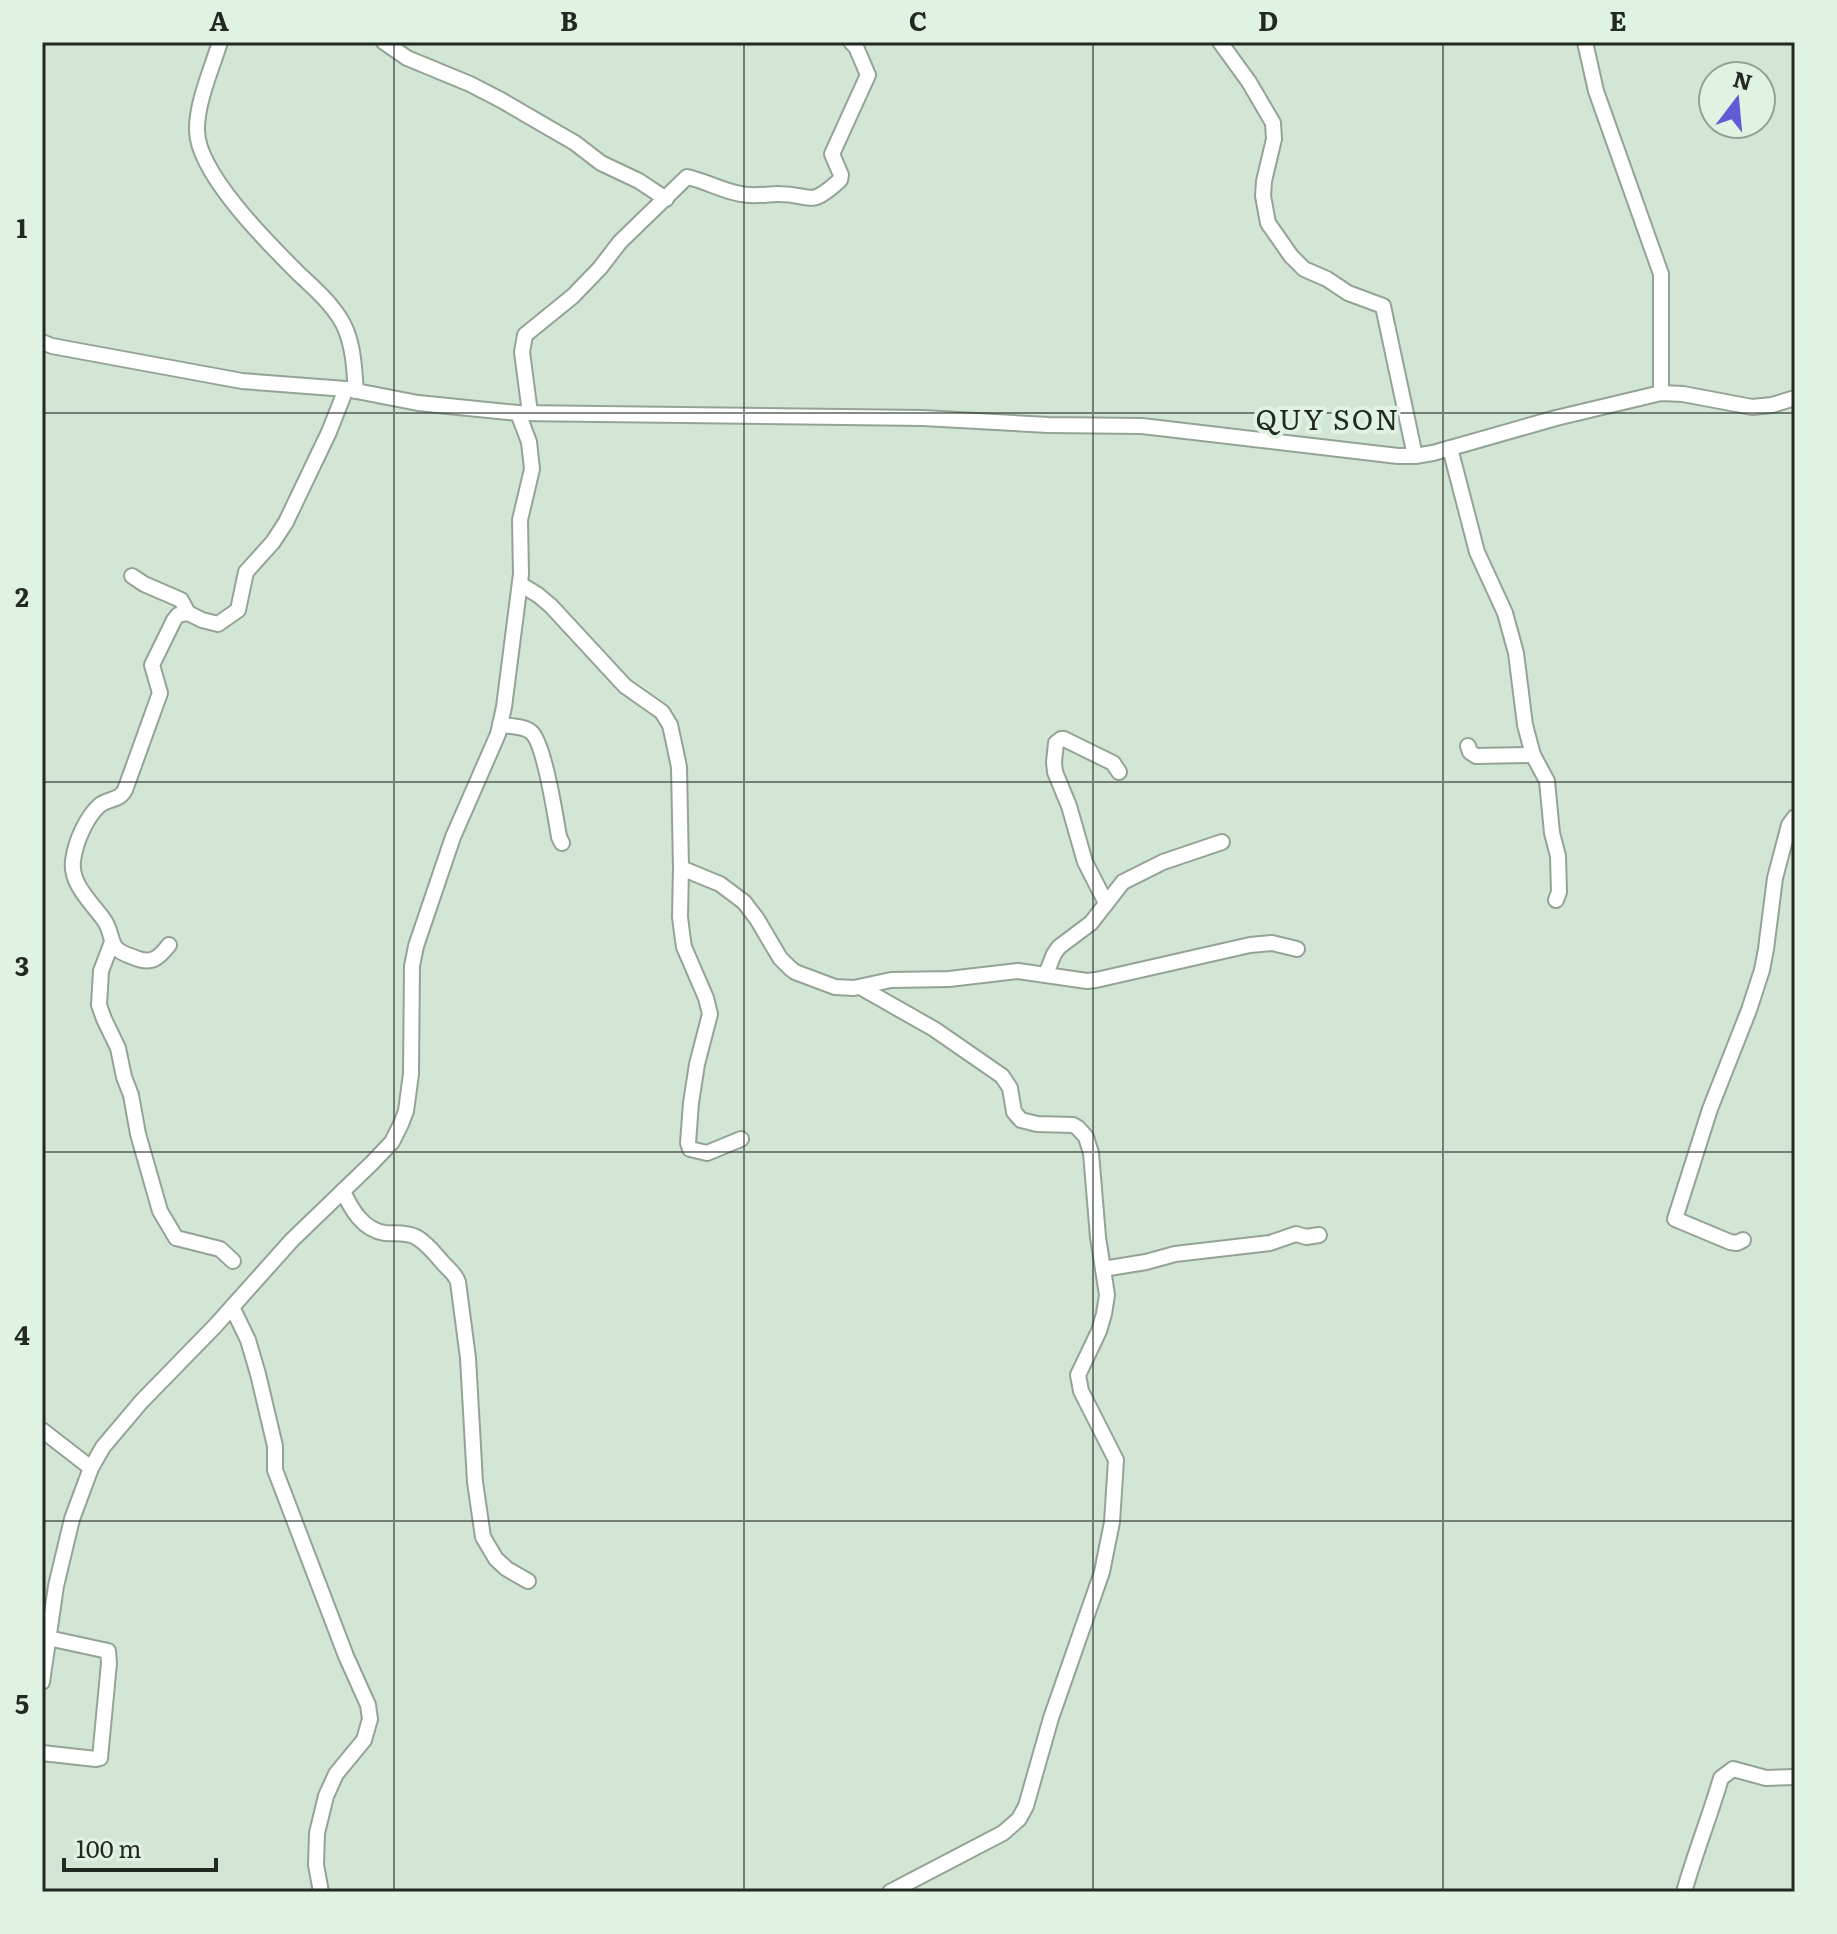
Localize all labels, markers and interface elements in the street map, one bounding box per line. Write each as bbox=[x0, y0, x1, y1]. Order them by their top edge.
text: A bbox=[209, 0, 229, 39]
text: B bbox=[560, 0, 578, 39]
text: C bbox=[909, 0, 927, 39]
text: D bbox=[1258, 0, 1278, 39]
text: E bbox=[1609, 0, 1627, 39]
north arrow bbox=[1697, 60, 1777, 140]
text: N bbox=[1730, 61, 1756, 98]
text: 1 bbox=[17, 207, 28, 246]
district label: QUY SON bbox=[1255, 397, 1401, 439]
text: 2 bbox=[15, 576, 29, 615]
text: 3 bbox=[15, 945, 29, 984]
text: 4 bbox=[14, 1314, 30, 1353]
text: 5 bbox=[15, 1683, 29, 1722]
scale bar bbox=[64, 1822, 216, 1872]
text: 100 m bbox=[76, 1830, 142, 1865]

